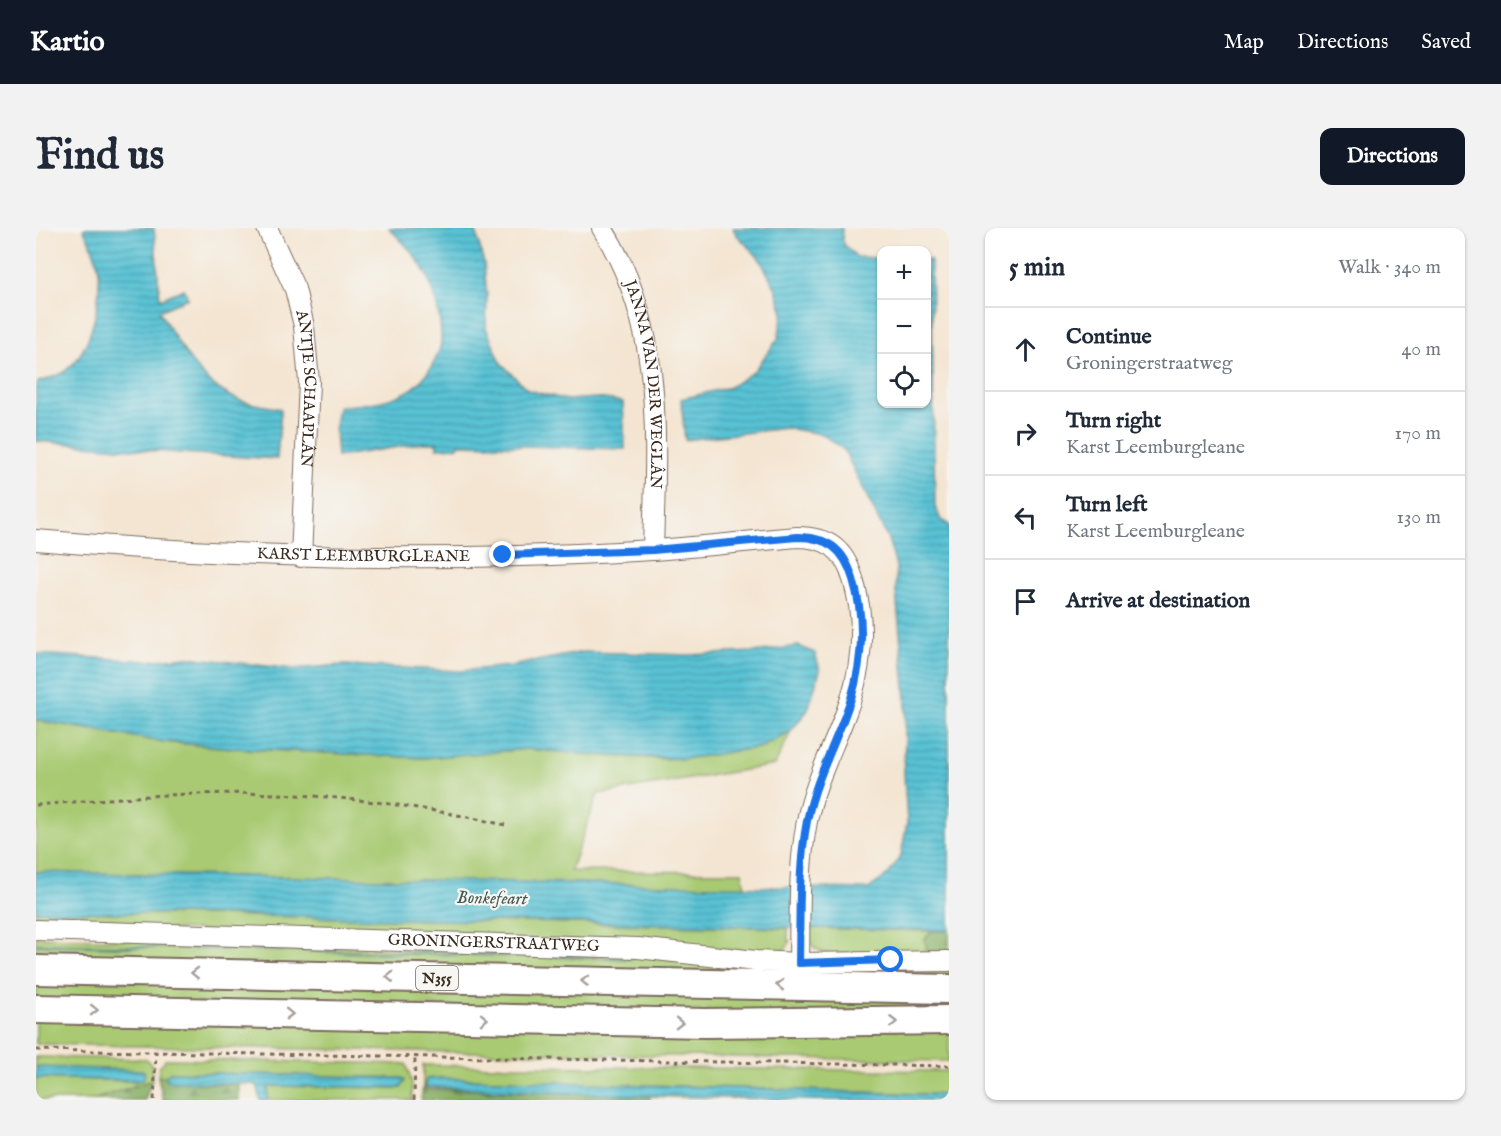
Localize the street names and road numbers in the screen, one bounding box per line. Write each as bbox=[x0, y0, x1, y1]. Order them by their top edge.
street label: JANNA VAN DER WEGLÂN bbox=[619, 276, 667, 489]
street label: ANTJE SCHAAPLÂN bbox=[290, 307, 319, 468]
street label: KARST LEEMBURGLEANE bbox=[257, 544, 470, 567]
street label: GRONINGERSTRAATWEG bbox=[388, 931, 600, 957]
road number: N355 bbox=[416, 966, 458, 990]

